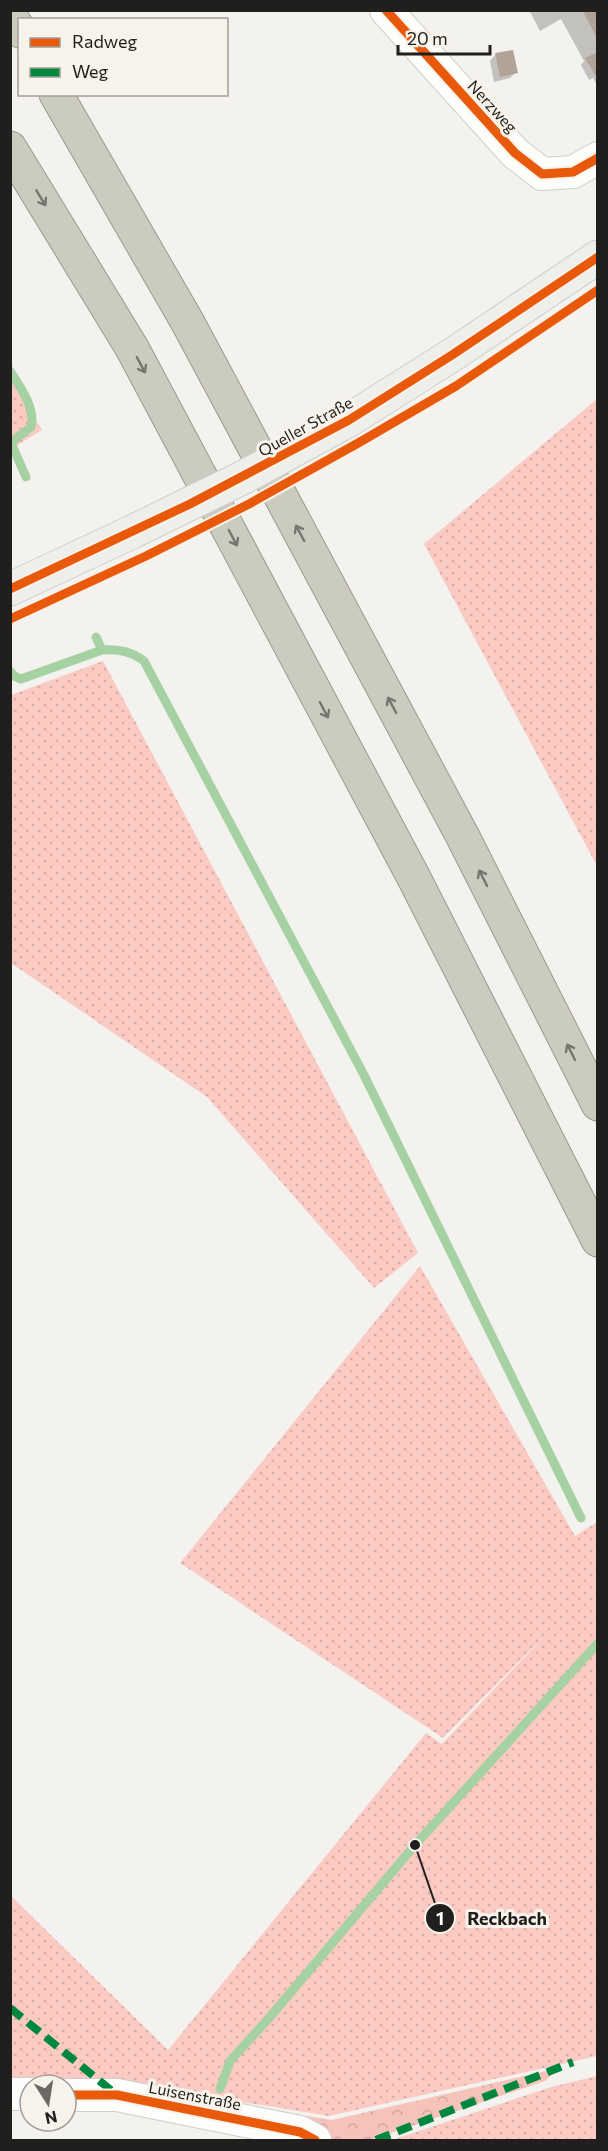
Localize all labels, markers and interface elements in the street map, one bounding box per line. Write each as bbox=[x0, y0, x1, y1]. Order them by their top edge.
legend bbox=[18, 18, 228, 96]
scale bar bbox=[398, 18, 490, 56]
text: 20 m bbox=[407, 27, 448, 49]
text: Radweg bbox=[72, 30, 137, 52]
text: Weg bbox=[72, 60, 109, 82]
street label: Nerzweg bbox=[464, 76, 522, 137]
one-way arrow bbox=[35, 189, 47, 206]
one-way arrow bbox=[136, 356, 147, 374]
street label: Queller Straße bbox=[254, 392, 356, 460]
one-way arrow bbox=[294, 525, 306, 542]
one-way arrow bbox=[228, 528, 239, 546]
one-way arrow bbox=[386, 697, 398, 714]
one-way arrow bbox=[318, 701, 330, 718]
one-way arrow bbox=[477, 869, 488, 887]
one-way arrow bbox=[565, 1043, 576, 1061]
callout: Reckbach bbox=[425, 1900, 559, 1936]
text: 1 bbox=[436, 1907, 444, 1929]
text: Reckbach bbox=[467, 1907, 547, 1929]
north arrow bbox=[18, 2073, 78, 2133]
street label: Luisenstraße bbox=[147, 2077, 243, 2113]
text: N bbox=[43, 2108, 59, 2129]

